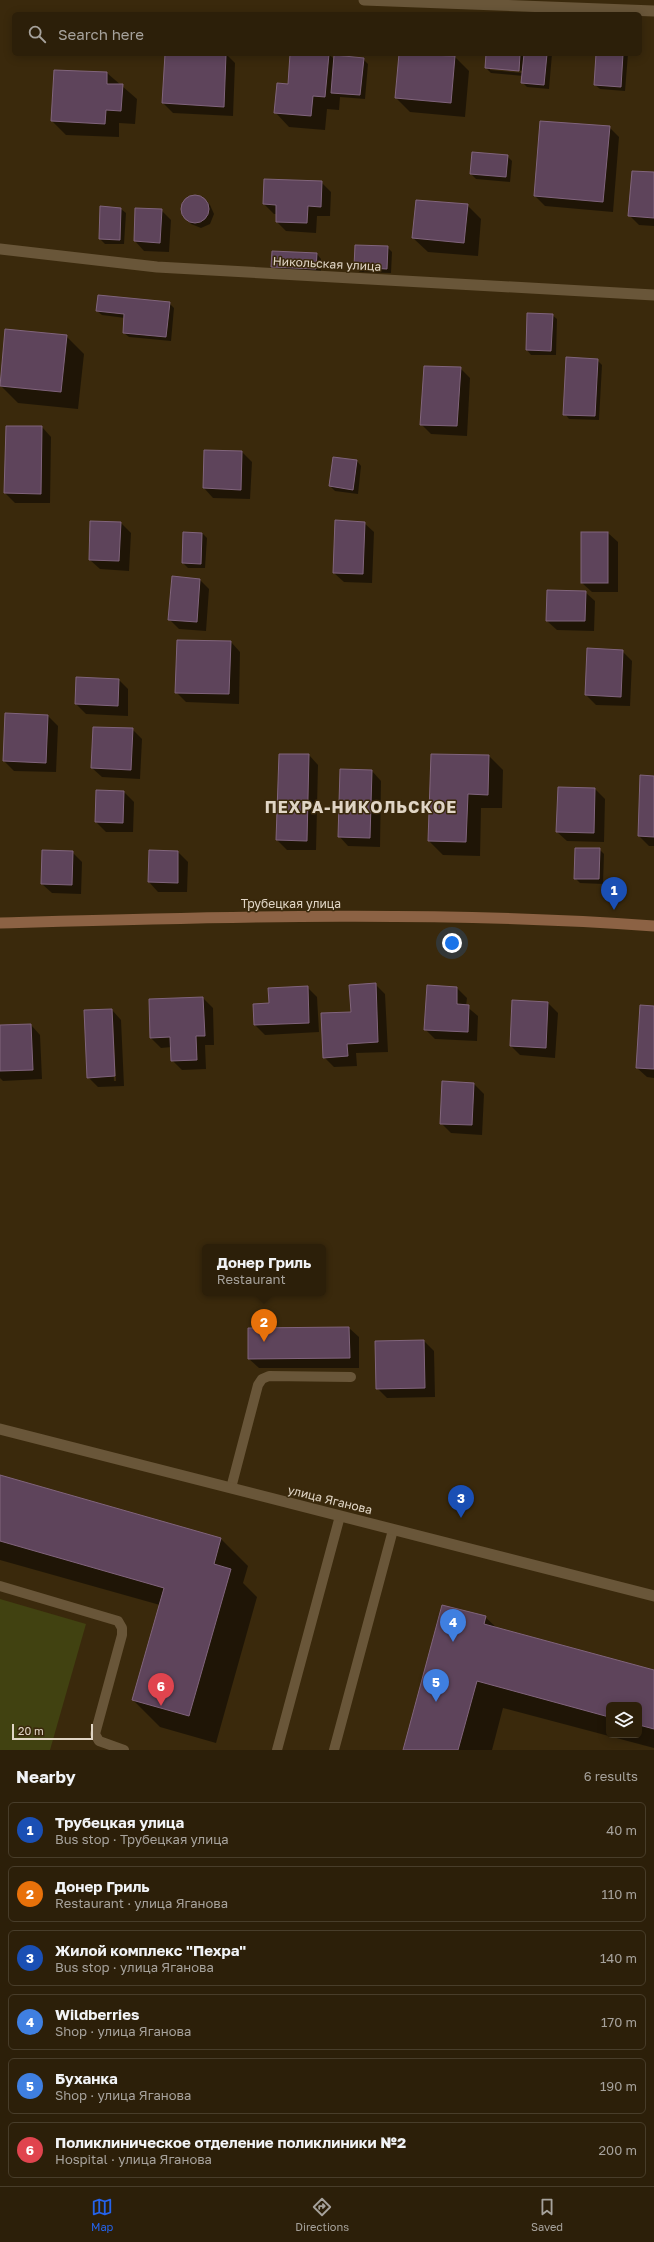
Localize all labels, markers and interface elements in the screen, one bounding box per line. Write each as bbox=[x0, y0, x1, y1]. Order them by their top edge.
search box bbox=[12, 12, 642, 56]
icon: search bbox=[26, 23, 48, 45]
text: Search here bbox=[58, 25, 144, 43]
street label: Никольская улица bbox=[272, 253, 382, 274]
district label: ПЕХРА-НИКОЛЬСКОЕ bbox=[265, 797, 457, 817]
pin: 1 bbox=[601, 877, 627, 910]
street label: Трубецкая улица bbox=[241, 896, 341, 911]
your location bbox=[442, 933, 462, 953]
popup bbox=[202, 1244, 326, 1296]
text: Донер Гриль bbox=[217, 1253, 311, 1271]
text: Restaurant bbox=[217, 1271, 286, 1287]
pin: 2 bbox=[251, 1309, 277, 1342]
street label: улица Яганова bbox=[286, 1482, 374, 1517]
pin: 3 bbox=[448, 1485, 474, 1518]
pin: 4 bbox=[440, 1609, 466, 1642]
pin: 5 bbox=[423, 1669, 449, 1702]
pin: 6 bbox=[148, 1673, 174, 1706]
map controls bbox=[606, 1702, 642, 1738]
button: layers bbox=[606, 1702, 642, 1738]
scale bar bbox=[12, 1722, 93, 1741]
text: 20 m bbox=[18, 1724, 44, 1737]
text: Nearby bbox=[16, 1766, 76, 1787]
text: 6 results bbox=[584, 1768, 638, 1784]
text: Трубецкая улица bbox=[55, 1813, 184, 1831]
text: 1 bbox=[27, 1822, 33, 1838]
text: 40 m bbox=[606, 1822, 637, 1838]
text: Bus stop · Трубецкая улица bbox=[55, 1831, 229, 1847]
text: Донер Гриль bbox=[55, 1877, 150, 1895]
text: 2 bbox=[26, 1886, 34, 1902]
text: 110 m bbox=[602, 1886, 637, 1902]
text: Restaurant · улица Яганова bbox=[55, 1895, 228, 1911]
text: Жилой комплекс "Пехра" bbox=[55, 1941, 246, 1959]
text: 3 bbox=[26, 1950, 34, 1966]
text: 140 m bbox=[600, 1950, 637, 1966]
text: Bus stop · улица Яганова bbox=[55, 1959, 214, 1975]
text: Wildberries bbox=[55, 2005, 139, 2023]
text: 4 bbox=[26, 2014, 34, 2030]
text: 170 m bbox=[601, 2014, 637, 2030]
text: Shop · улица Яганова bbox=[55, 2023, 191, 2039]
text: Буханка bbox=[55, 2069, 118, 2087]
text: 5 bbox=[26, 2078, 34, 2094]
text: 190 m bbox=[600, 2078, 637, 2094]
text: Shop · улица Яганова bbox=[55, 2087, 191, 2103]
text: Поликлиническое отделение поликлиники №2 bbox=[55, 2133, 406, 2151]
text: 6 bbox=[26, 2142, 34, 2158]
text: 200 m bbox=[599, 2142, 637, 2158]
text: Hospital · улица Яганова bbox=[55, 2151, 212, 2167]
tab: Map bbox=[91, 2196, 113, 2233]
tab: Directions bbox=[295, 2196, 349, 2233]
tab: Saved bbox=[531, 2196, 563, 2233]

